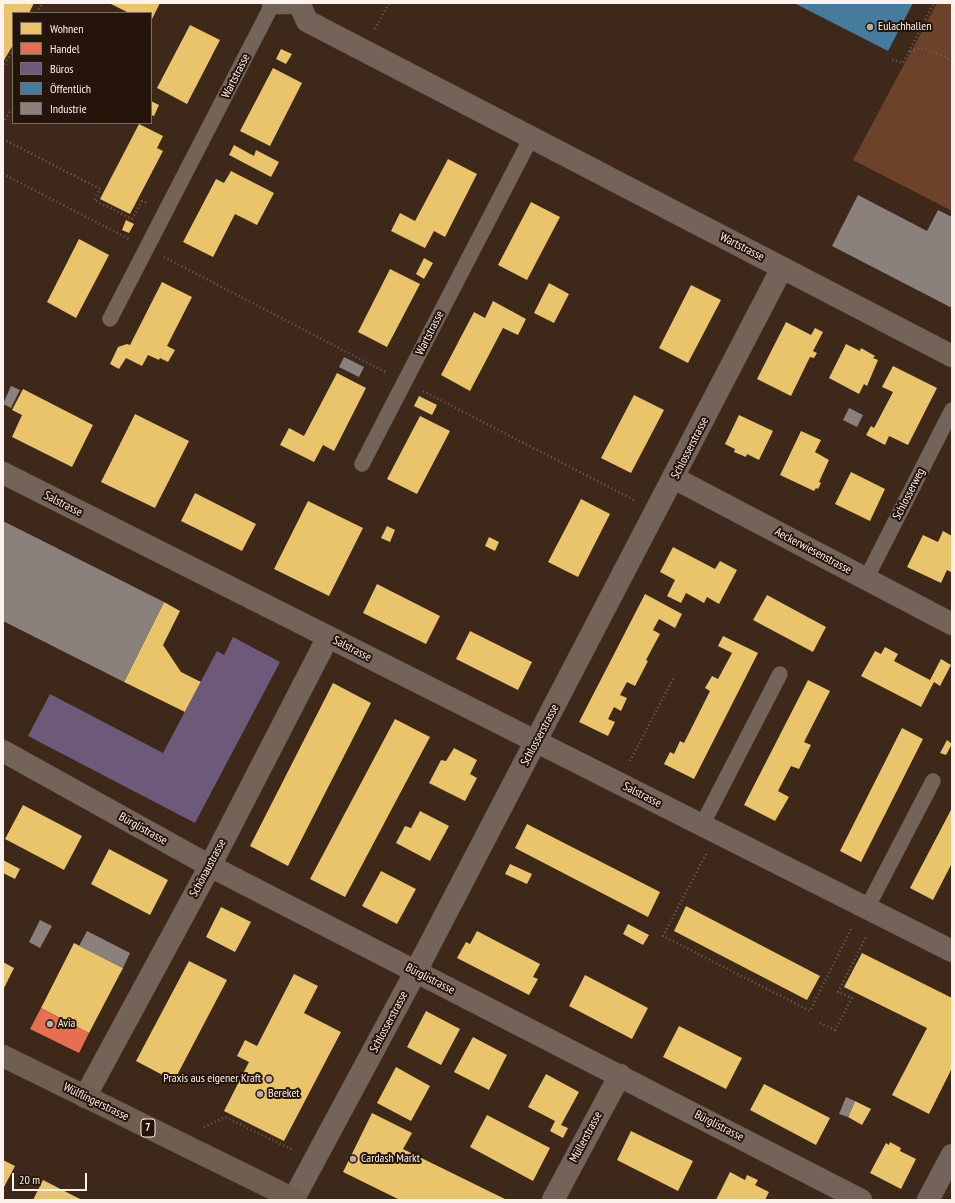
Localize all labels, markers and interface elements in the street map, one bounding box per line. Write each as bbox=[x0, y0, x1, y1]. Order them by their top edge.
legend bbox=[12, 12, 152, 124]
place label: Eulachhallen bbox=[878, 20, 931, 34]
text: Wohnen bbox=[50, 21, 84, 36]
marker: Eulachhallen bbox=[865, 22, 875, 32]
text: Handel bbox=[50, 41, 79, 56]
street label: Wartstrasse bbox=[219, 51, 253, 101]
text: Büros bbox=[50, 61, 73, 76]
text: Öffentlich bbox=[50, 81, 91, 96]
text: Industrie bbox=[50, 101, 87, 116]
street label: Wartstrasse bbox=[717, 230, 767, 264]
street label: Wartstrasse bbox=[413, 308, 447, 358]
street label: Schlosserstrasse bbox=[668, 415, 712, 481]
street label: Schlosserweg bbox=[890, 466, 928, 522]
street label: Salstrasse bbox=[41, 488, 85, 520]
street label: Aeckerwiesenstrasse bbox=[772, 525, 854, 577]
street label: Salstrasse bbox=[330, 633, 374, 665]
street label: Schlosserstrasse bbox=[518, 702, 562, 768]
street label: Salstrasse bbox=[620, 779, 664, 811]
street label: Bürglistrasse bbox=[116, 810, 170, 848]
street label: Schönaustrasse bbox=[187, 837, 229, 899]
street label: Bürglistrasse bbox=[403, 960, 457, 998]
street label: Schlosserstrasse bbox=[367, 989, 411, 1055]
place label: Avia bbox=[58, 1017, 75, 1031]
marker: Avia bbox=[45, 1019, 55, 1029]
place label: Praxis aus eigener Kraft bbox=[163, 1072, 261, 1086]
marker: Praxis aus eigener Kraft bbox=[264, 1074, 274, 1084]
street label: Wülflingerstrasse bbox=[61, 1080, 131, 1124]
place label: Bereket bbox=[268, 1087, 300, 1101]
marker: Bereket bbox=[255, 1089, 265, 1099]
street label: Bürglistrasse bbox=[692, 1107, 746, 1145]
street label: Müllerstrasse bbox=[567, 1109, 605, 1165]
road number: 7 bbox=[141, 1119, 155, 1137]
place label: Cardash Markt bbox=[361, 1152, 420, 1166]
marker: Cardash Markt bbox=[348, 1154, 358, 1164]
scale bar bbox=[14, 1165, 89, 1191]
text: 20 m bbox=[19, 1172, 40, 1187]

